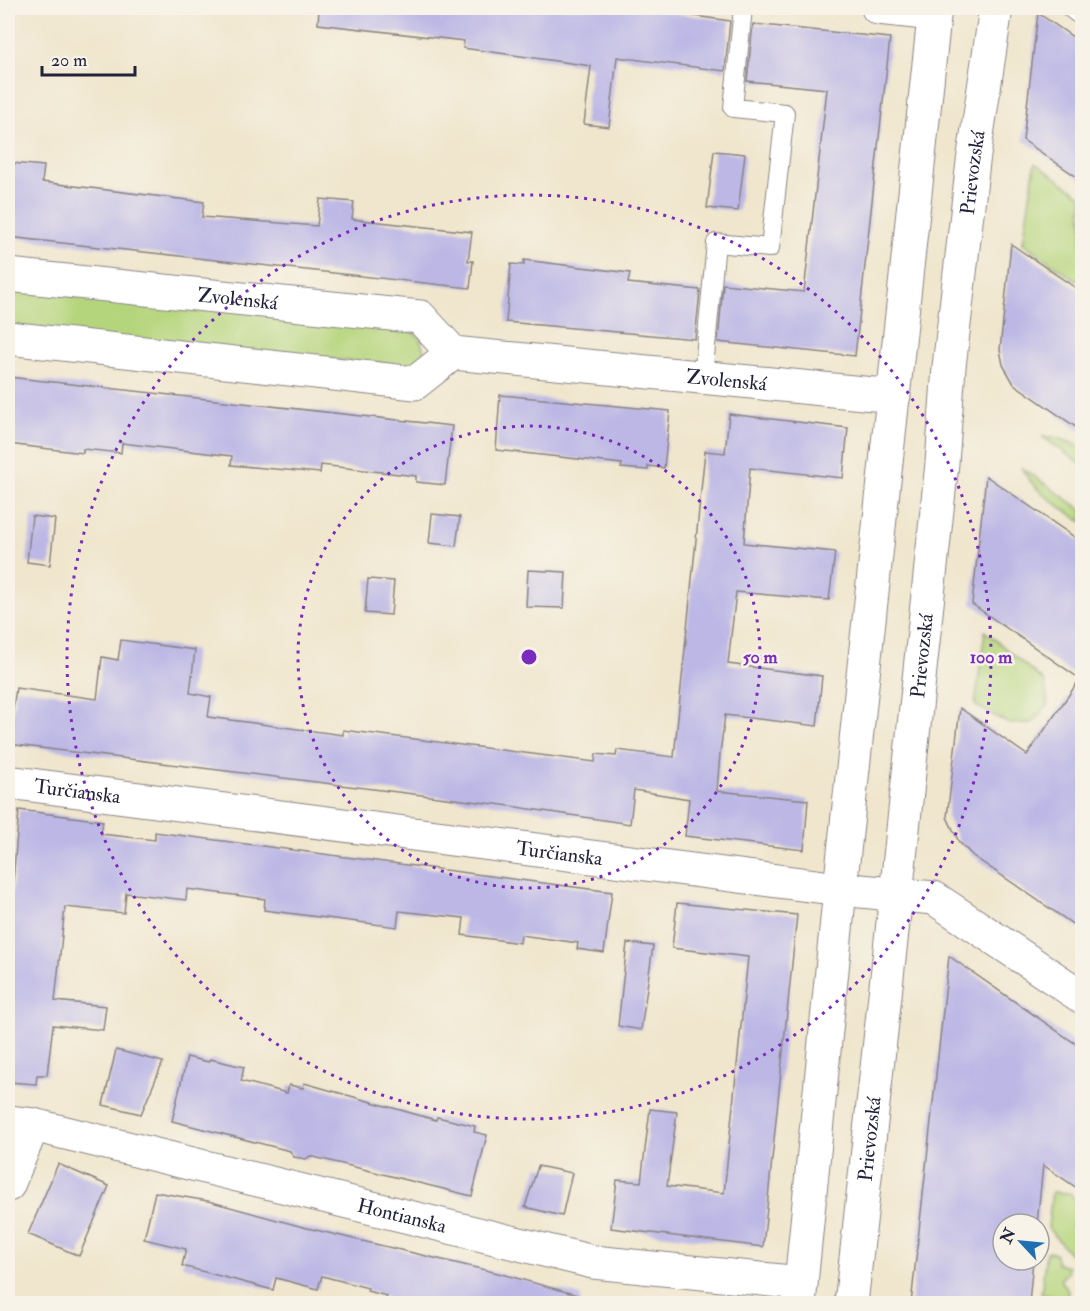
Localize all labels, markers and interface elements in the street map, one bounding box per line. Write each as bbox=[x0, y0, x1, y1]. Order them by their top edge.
scale bar bbox=[42, 39, 135, 77]
text: 20 m bbox=[51, 49, 87, 72]
street label: Prievozská bbox=[954, 128, 990, 216]
street label: Zvolenská bbox=[196, 282, 280, 315]
street label: Zvolenská bbox=[685, 363, 769, 396]
street label: Prievozská bbox=[905, 612, 938, 699]
text: 50 m bbox=[743, 646, 778, 669]
text: 100 m bbox=[970, 646, 1013, 669]
centre of rings bbox=[519, 647, 539, 667]
street label: Turčianska bbox=[33, 773, 123, 809]
street label: Turčianska bbox=[515, 835, 605, 871]
street label: Prievozská bbox=[852, 1095, 886, 1183]
street label: Hontianska bbox=[355, 1192, 450, 1238]
north arrow bbox=[991, 1212, 1051, 1272]
text: N bbox=[996, 1224, 1021, 1248]

